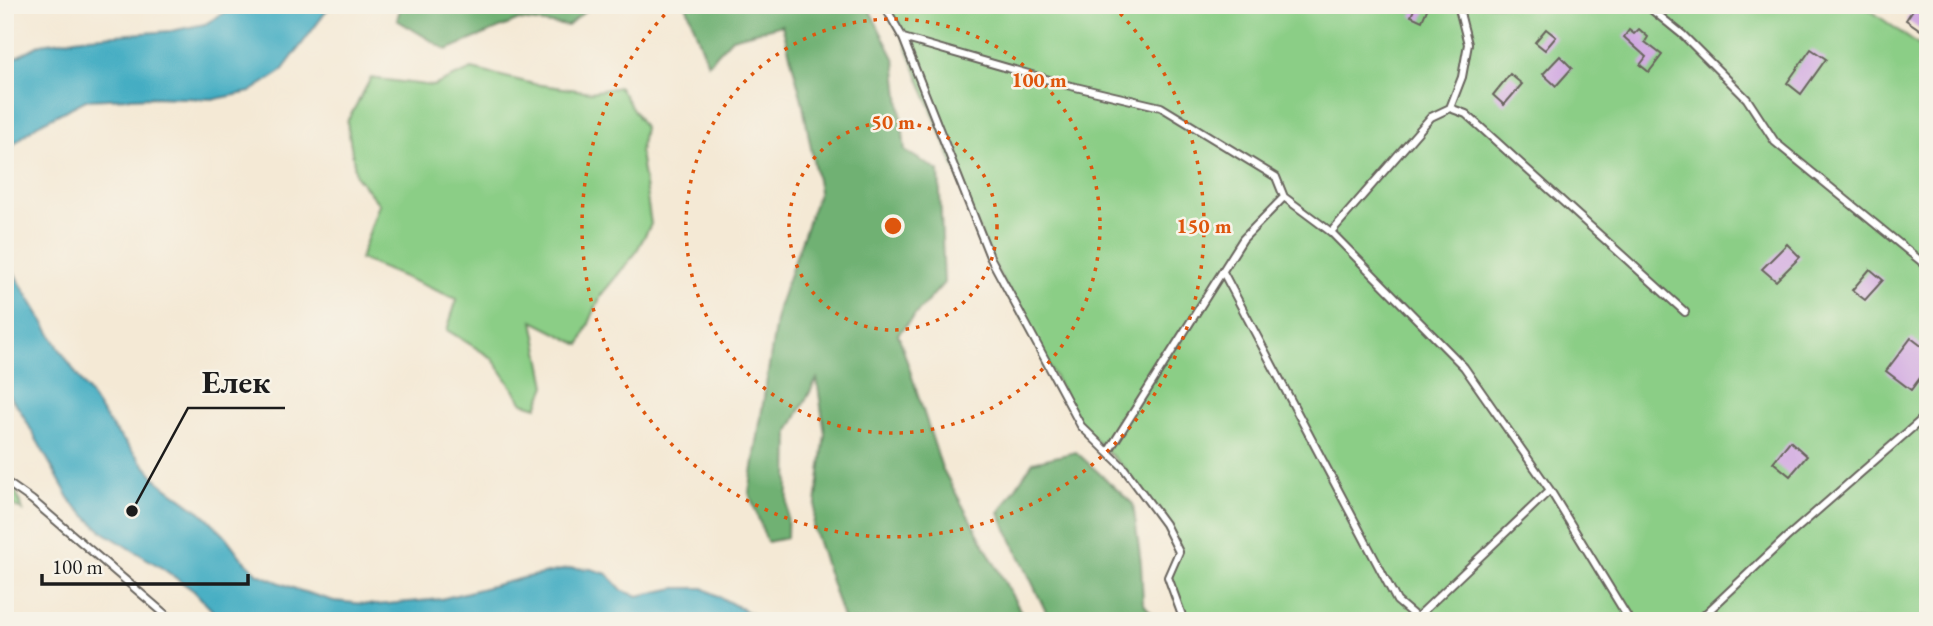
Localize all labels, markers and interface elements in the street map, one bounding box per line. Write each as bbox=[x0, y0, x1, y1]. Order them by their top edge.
text: 100 m bbox=[1011, 66, 1067, 93]
text: 50 m bbox=[871, 108, 915, 135]
text: 150 m bbox=[1176, 212, 1232, 239]
centre of rings bbox=[881, 214, 905, 238]
callout: Елек bbox=[188, 354, 285, 408]
text: Елек bbox=[201, 360, 271, 403]
scale bar bbox=[42, 542, 248, 586]
text: 100 m bbox=[52, 553, 103, 580]

